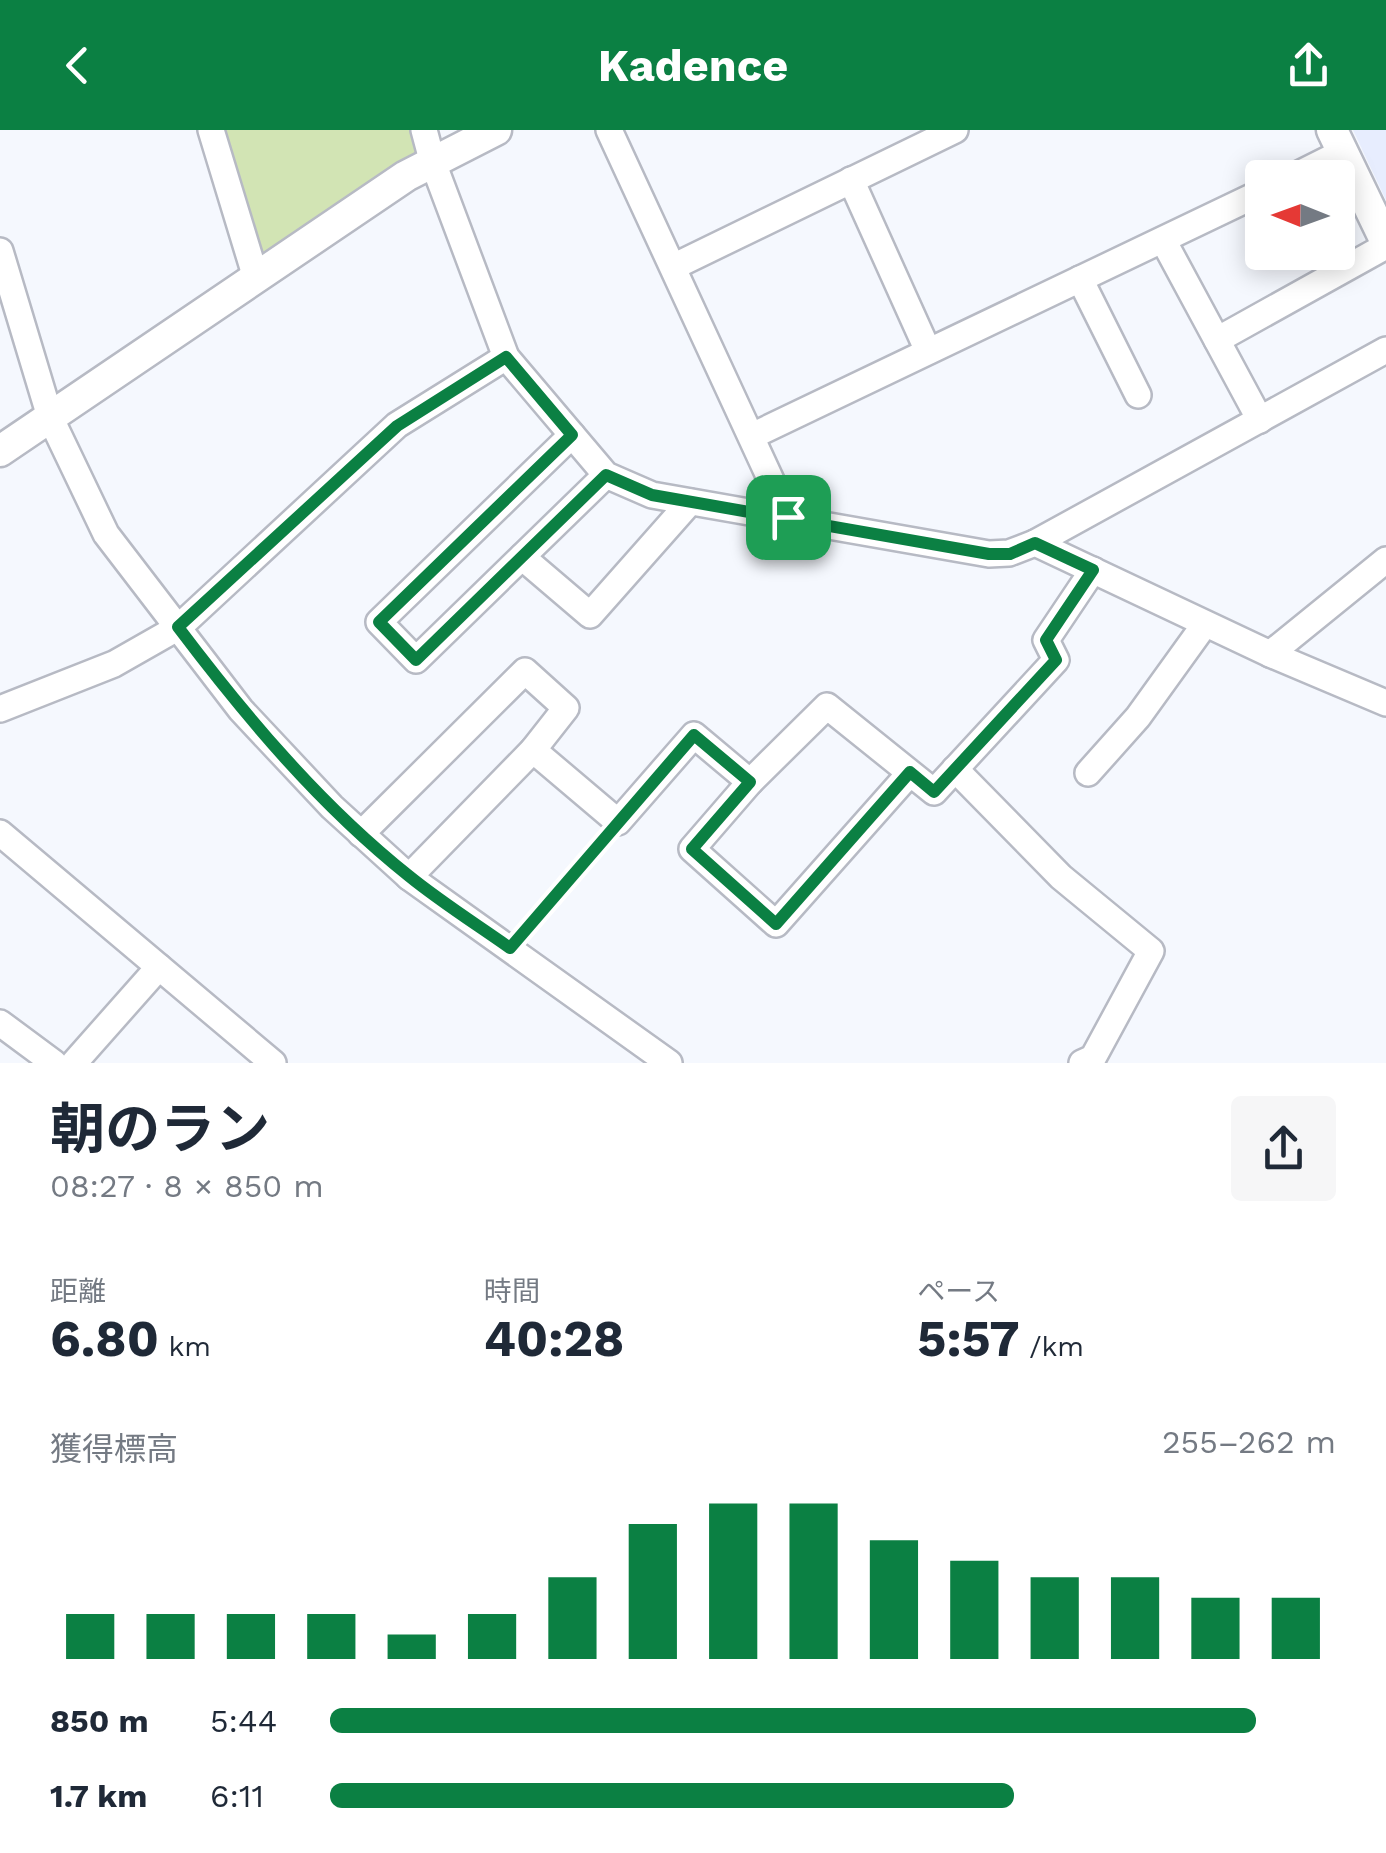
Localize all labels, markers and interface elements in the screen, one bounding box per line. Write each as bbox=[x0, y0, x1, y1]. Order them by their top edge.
icon: back bbox=[50, 38, 105, 93]
icon: share bbox=[1281, 38, 1336, 93]
text: Kadence bbox=[598, 39, 788, 92]
north arrow bbox=[1245, 160, 1355, 270]
map controls bbox=[1245, 160, 1355, 270]
pin bbox=[746, 475, 831, 560]
icon: arrive bbox=[761, 490, 816, 545]
button: share bbox=[1231, 1096, 1336, 1201]
text: 朝のラン bbox=[50, 1097, 270, 1161]
text: 08:27 · 8 × 850 m bbox=[50, 1167, 324, 1205]
text: 距離 bbox=[50, 1275, 106, 1308]
text: 時間 bbox=[484, 1275, 540, 1308]
text: ペース bbox=[917, 1275, 1000, 1308]
text: 6.80 bbox=[50, 1309, 159, 1368]
text: 40:28 bbox=[484, 1309, 624, 1368]
text: 5:57 bbox=[917, 1309, 1020, 1368]
text: km bbox=[159, 1330, 211, 1363]
text: /km bbox=[1020, 1330, 1084, 1363]
text: 255–262 m bbox=[1162, 1423, 1336, 1461]
text: 獲得標高 bbox=[50, 1430, 178, 1468]
text: 850 m bbox=[50, 1702, 149, 1740]
text: 5:44 bbox=[210, 1702, 277, 1740]
text: 1.7 km bbox=[50, 1777, 147, 1815]
text: 6:11 bbox=[210, 1777, 264, 1815]

